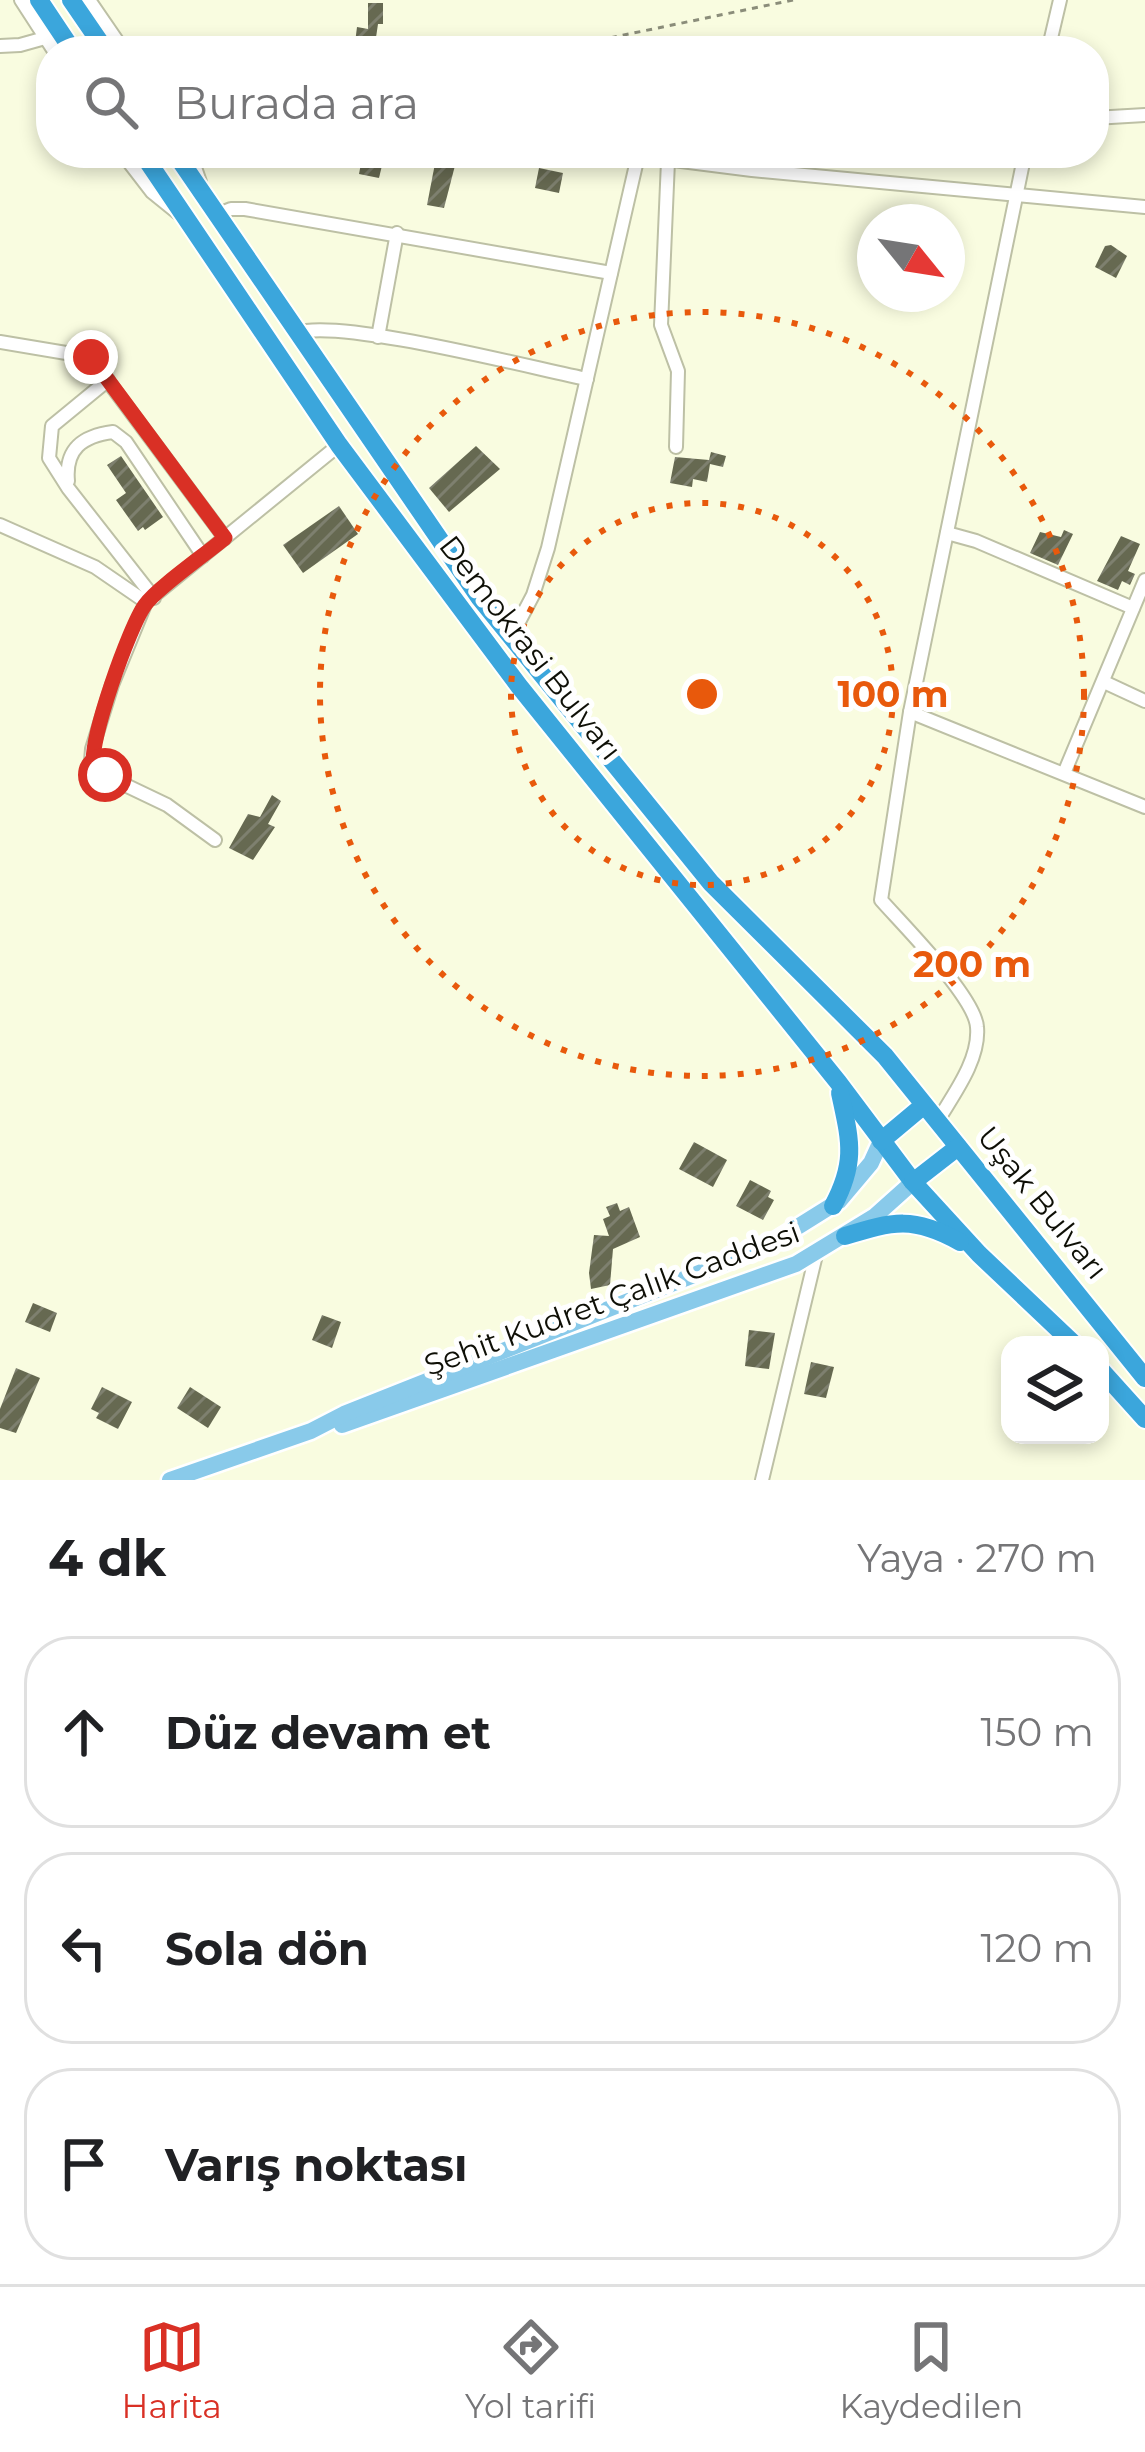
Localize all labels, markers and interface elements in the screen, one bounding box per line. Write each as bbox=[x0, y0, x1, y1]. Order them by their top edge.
search box bbox=[36, 36, 1109, 168]
icon: search bbox=[78, 69, 144, 135]
text: Burada ara bbox=[174, 75, 419, 130]
north arrow bbox=[857, 204, 965, 312]
route end bbox=[64, 330, 118, 384]
street label: Demokrasi Bulvarı bbox=[431, 528, 629, 767]
text: 100 m bbox=[838, 672, 948, 716]
centre of rings bbox=[681, 673, 723, 715]
route start bbox=[78, 748, 132, 802]
text: 200 m bbox=[913, 942, 1031, 986]
street label: Uşak Bulvarı bbox=[969, 1119, 1115, 1287]
street label: Şehit Kudret Çalık Caddesi bbox=[419, 1213, 805, 1384]
map controls bbox=[1001, 1336, 1109, 1444]
button: layers bbox=[1001, 1336, 1109, 1444]
text: 4 dk bbox=[48, 1527, 166, 1589]
text: Yaya · 270 m bbox=[857, 1534, 1097, 1582]
icon: ahead bbox=[51, 1699, 117, 1765]
text: Düz devam et bbox=[165, 1705, 491, 1760]
text: 150 m bbox=[980, 1708, 1094, 1756]
icon: left bbox=[51, 1915, 117, 1981]
text: Sola dön bbox=[165, 1921, 369, 1976]
text: 120 m bbox=[980, 1924, 1094, 1972]
icon: arrive bbox=[51, 2131, 117, 2197]
text: Varış noktası bbox=[165, 2137, 467, 2192]
tab: Harita bbox=[122, 2314, 222, 2426]
tab: Yol tarifi bbox=[465, 2314, 596, 2426]
tab: Kaydedilen bbox=[839, 2314, 1023, 2426]

